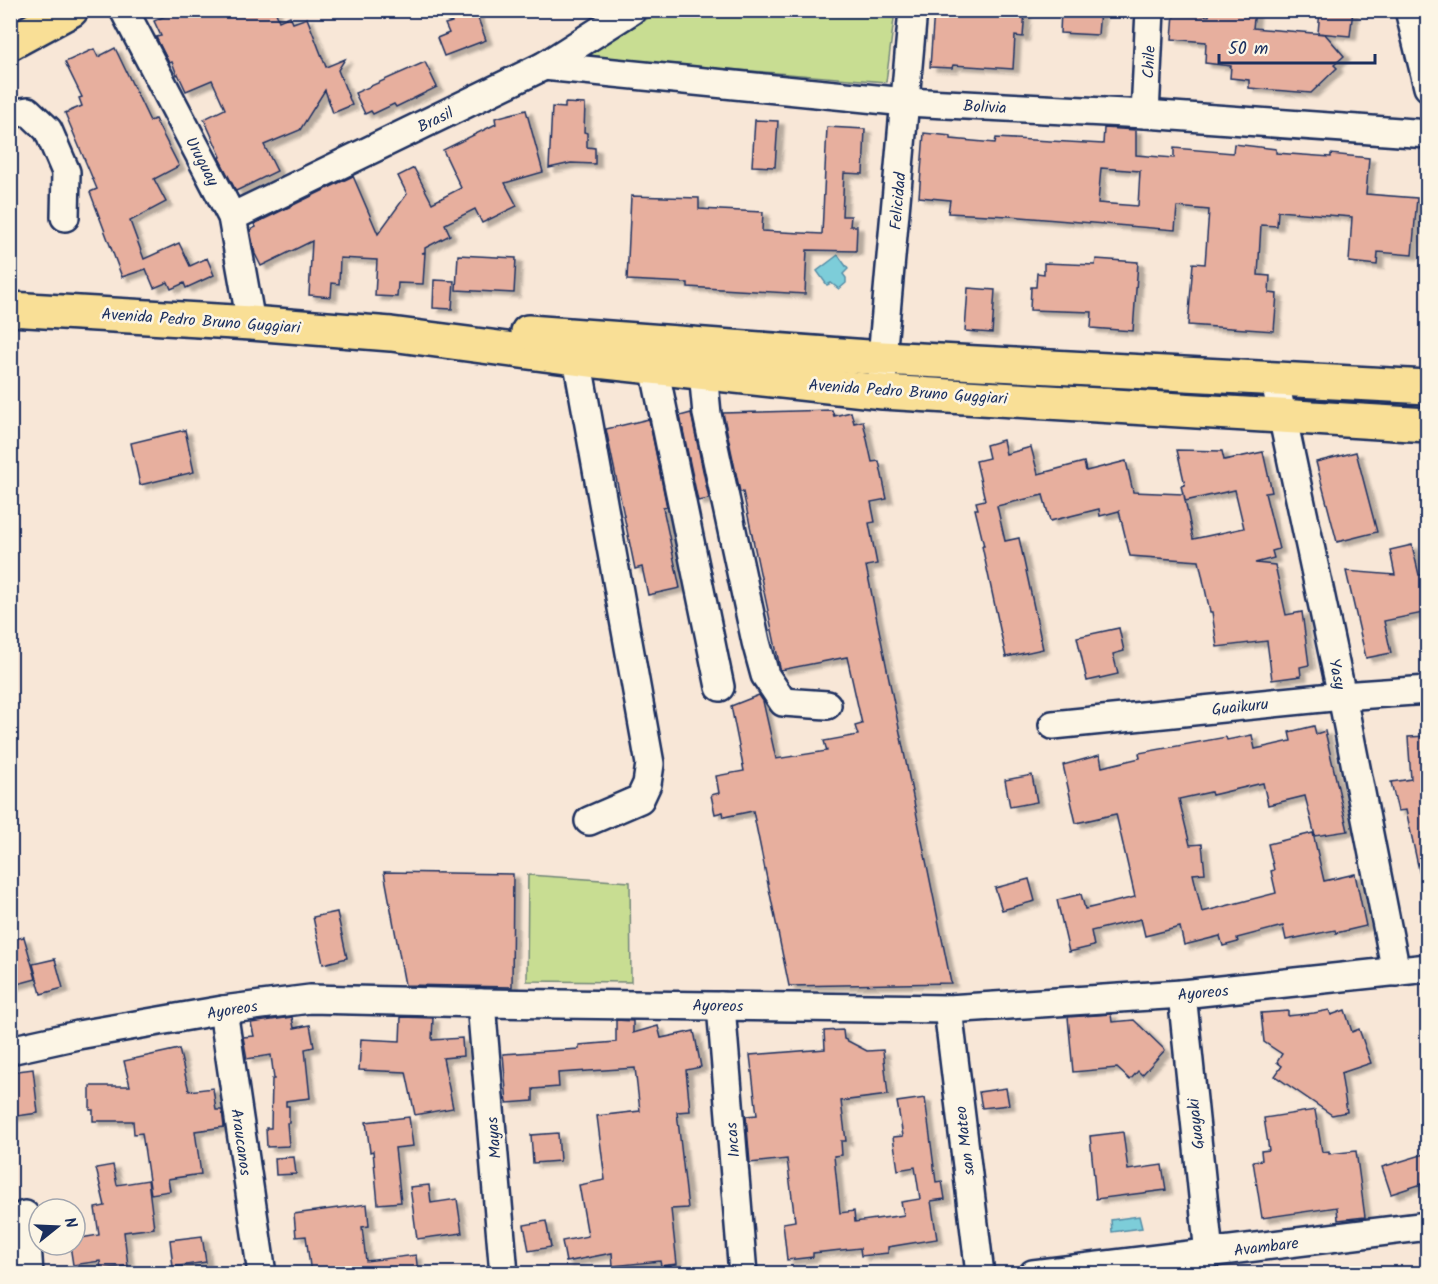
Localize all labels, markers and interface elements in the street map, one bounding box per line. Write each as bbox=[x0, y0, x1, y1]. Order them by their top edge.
scale bar bbox=[1219, 27, 1375, 65]
text: 50 m bbox=[1228, 35, 1268, 64]
street label: Chile bbox=[1136, 45, 1163, 79]
street label: Bolivia bbox=[963, 94, 1007, 121]
street label: Brasil bbox=[413, 101, 458, 140]
street label: Uruguay bbox=[178, 132, 225, 191]
street label: Felicidad bbox=[884, 170, 914, 231]
street label: Avenida Pedro Bruno Guggiari bbox=[101, 302, 302, 341]
street label: Avenida Pedro Bruno Guggiari bbox=[808, 373, 1009, 412]
street label: Yasy bbox=[1321, 657, 1352, 693]
street label: Guaikuru bbox=[1211, 692, 1270, 723]
street label: Ayoreos bbox=[1177, 979, 1230, 1008]
street label: Ayoreos bbox=[205, 994, 260, 1027]
street label: Ayoreos bbox=[692, 994, 744, 1019]
street label: Guayaki bbox=[1181, 1096, 1212, 1151]
street label: san Mateo bbox=[949, 1105, 982, 1177]
street label: Araucanos bbox=[223, 1107, 258, 1178]
street label: Mayas bbox=[480, 1116, 509, 1160]
street label: Incas bbox=[720, 1121, 747, 1158]
north arrow bbox=[27, 1197, 87, 1257]
text: N bbox=[56, 1214, 83, 1231]
street label: Avambare bbox=[1232, 1231, 1300, 1264]

